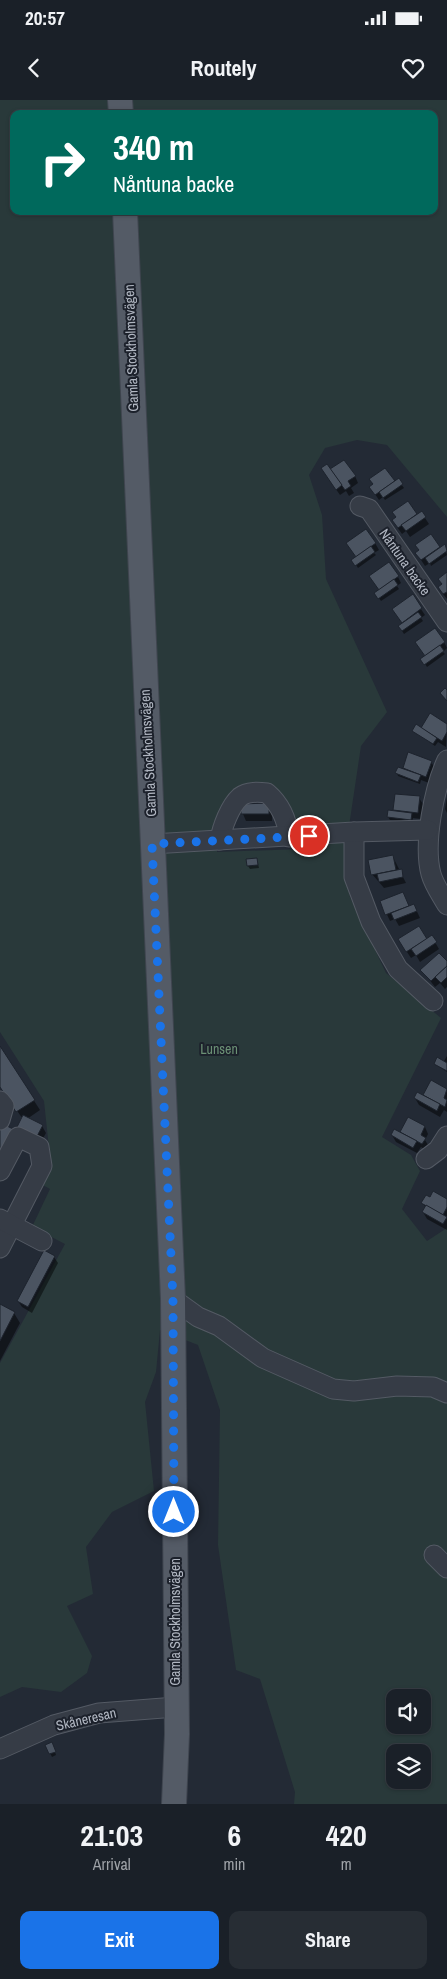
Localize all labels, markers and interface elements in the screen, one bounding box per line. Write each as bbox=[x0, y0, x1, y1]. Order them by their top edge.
text: 20:57 bbox=[25, 5, 65, 31]
text: Routely bbox=[190, 53, 257, 83]
icon: back bbox=[20, 54, 48, 82]
icon: heart bbox=[399, 54, 427, 82]
text: 340 m bbox=[113, 124, 194, 171]
icon: right bbox=[30, 130, 95, 195]
text: Nåntuna backe bbox=[113, 169, 234, 199]
street label: Gamla Stockholmsvägen bbox=[120, 284, 142, 412]
street label: Nåntuna backe bbox=[375, 525, 435, 599]
street label: Gamla Stockholmsvägen bbox=[136, 689, 160, 817]
pin bbox=[288, 815, 330, 857]
icon: arrive bbox=[295, 822, 323, 850]
park label: Lunsen bbox=[200, 1040, 238, 1058]
position arrow bbox=[147, 1485, 199, 1537]
street label: Gamla Stockholmsvägen bbox=[166, 1558, 184, 1686]
map controls bbox=[386, 1689, 431, 1789]
button: sound bbox=[386, 1689, 431, 1734]
street label: Skåneresan bbox=[54, 1703, 118, 1735]
button: layers bbox=[386, 1744, 431, 1789]
text: 21:03 bbox=[80, 1815, 143, 1855]
text: 6 bbox=[228, 1815, 241, 1855]
text: 420 bbox=[326, 1815, 367, 1855]
text: Arrival bbox=[93, 1853, 131, 1875]
text: min bbox=[223, 1853, 245, 1875]
text: m bbox=[341, 1853, 352, 1875]
button: Exit bbox=[20, 1911, 219, 1969]
button: Share bbox=[229, 1911, 427, 1969]

